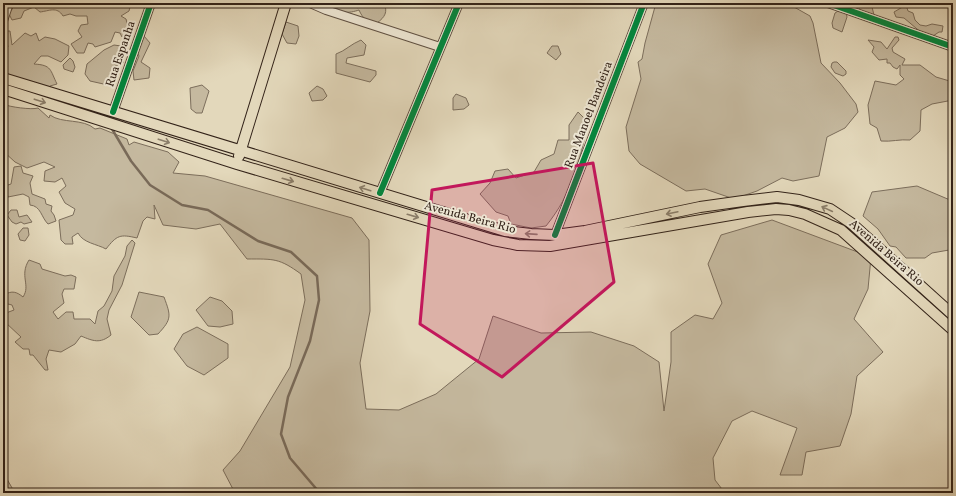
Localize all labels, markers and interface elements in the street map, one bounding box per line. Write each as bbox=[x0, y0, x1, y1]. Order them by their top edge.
street label: Rua Espanha bbox=[102, 19, 140, 89]
street label: Rua Manoel Bandeira bbox=[561, 59, 617, 171]
one-way arrow bbox=[34, 98, 46, 106]
one-way arrow bbox=[157, 138, 170, 145]
one-way arrow bbox=[281, 176, 294, 184]
one-way arrow bbox=[359, 185, 372, 192]
street label: Avenida Beira Rio bbox=[423, 198, 517, 238]
one-way arrow bbox=[822, 205, 834, 212]
one-way arrow bbox=[666, 209, 679, 217]
one-way arrow bbox=[406, 213, 419, 220]
street label: Avenida Beira Rio bbox=[845, 216, 927, 290]
one-way arrow bbox=[525, 230, 538, 238]

